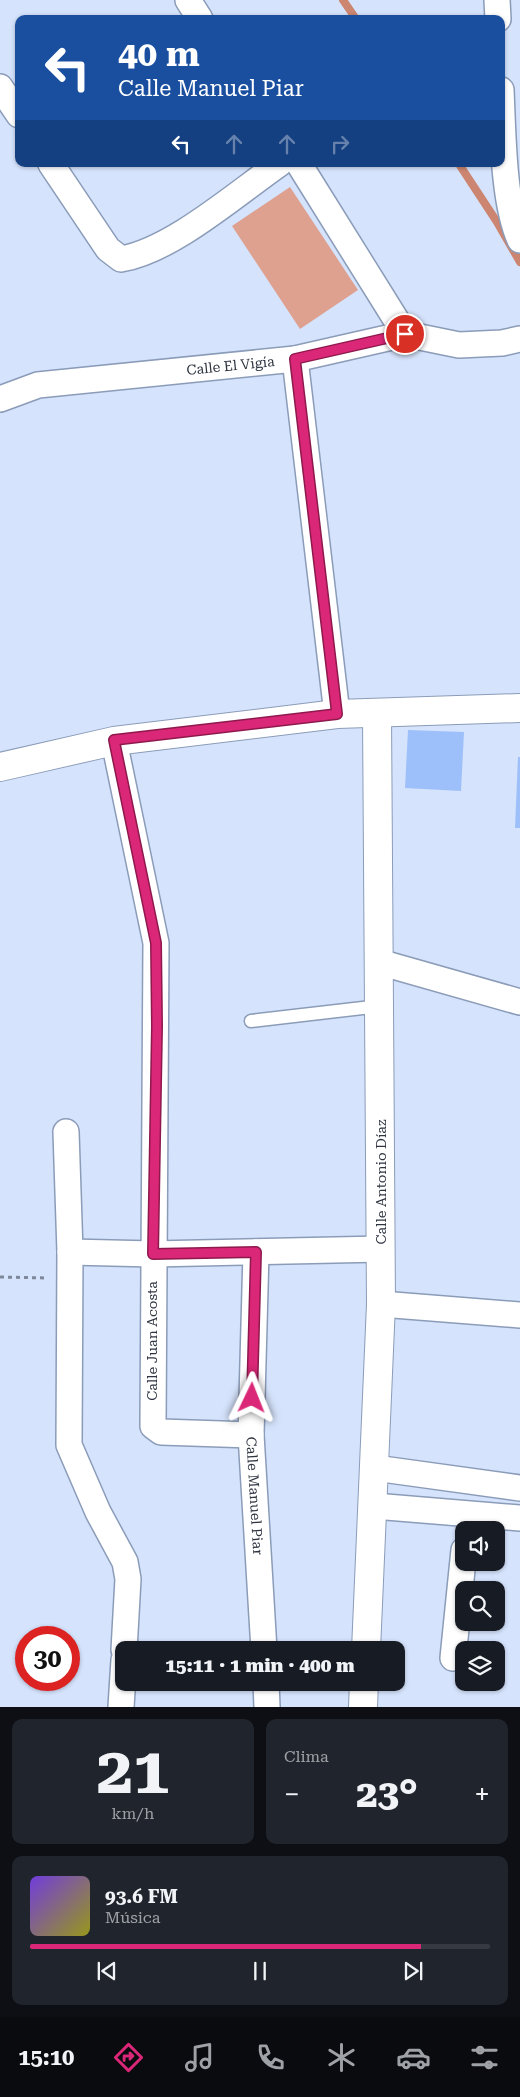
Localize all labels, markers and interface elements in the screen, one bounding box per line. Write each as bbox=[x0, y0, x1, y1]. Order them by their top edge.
text: 40 m bbox=[118, 34, 200, 75]
icon: left bbox=[35, 35, 100, 100]
text: Calle Manuel Piar bbox=[118, 76, 304, 101]
icon: left bbox=[167, 130, 195, 158]
icon: ahead bbox=[220, 130, 248, 158]
icon: ahead bbox=[273, 130, 301, 158]
icon: right bbox=[326, 130, 354, 158]
pin bbox=[384, 313, 426, 355]
icon: arrive bbox=[391, 320, 419, 348]
street label: Calle El Vigía bbox=[186, 353, 276, 378]
street label: Calle Antonio Díaz bbox=[373, 1119, 389, 1245]
street label: Calle Juan Acosta bbox=[144, 1281, 160, 1401]
position arrow bbox=[225, 1371, 277, 1423]
street label: Calle Manuel Piar bbox=[243, 1436, 266, 1556]
map controls bbox=[455, 1521, 505, 1691]
button: sound bbox=[455, 1521, 505, 1571]
button: search bbox=[455, 1581, 505, 1631]
speed limit sign: 30 bbox=[15, 1626, 80, 1691]
button: layers bbox=[455, 1641, 505, 1691]
text: 15:11 · 1 min · 400 m bbox=[165, 1654, 355, 1677]
text: 21 bbox=[97, 1733, 169, 1809]
text: Clima bbox=[284, 1747, 329, 1766]
text: 23° bbox=[356, 1772, 418, 1816]
text: − bbox=[284, 1778, 300, 1811]
text: + bbox=[474, 1778, 490, 1811]
text: km/h bbox=[112, 1804, 154, 1823]
text: 93.6 FM bbox=[105, 1885, 178, 1908]
text: Música bbox=[105, 1908, 160, 1927]
icon: previous bbox=[93, 1957, 121, 1985]
icon: pause bbox=[246, 1957, 274, 1985]
icon: next bbox=[399, 1957, 427, 1985]
icon: directions bbox=[111, 2040, 146, 2075]
icon: music bbox=[182, 2040, 217, 2075]
icon: phone bbox=[253, 2040, 288, 2075]
icon: climate bbox=[324, 2040, 359, 2075]
icon: car bbox=[396, 2040, 431, 2075]
icon: filters bbox=[467, 2040, 502, 2075]
text: 15:10 bbox=[18, 2045, 74, 2070]

